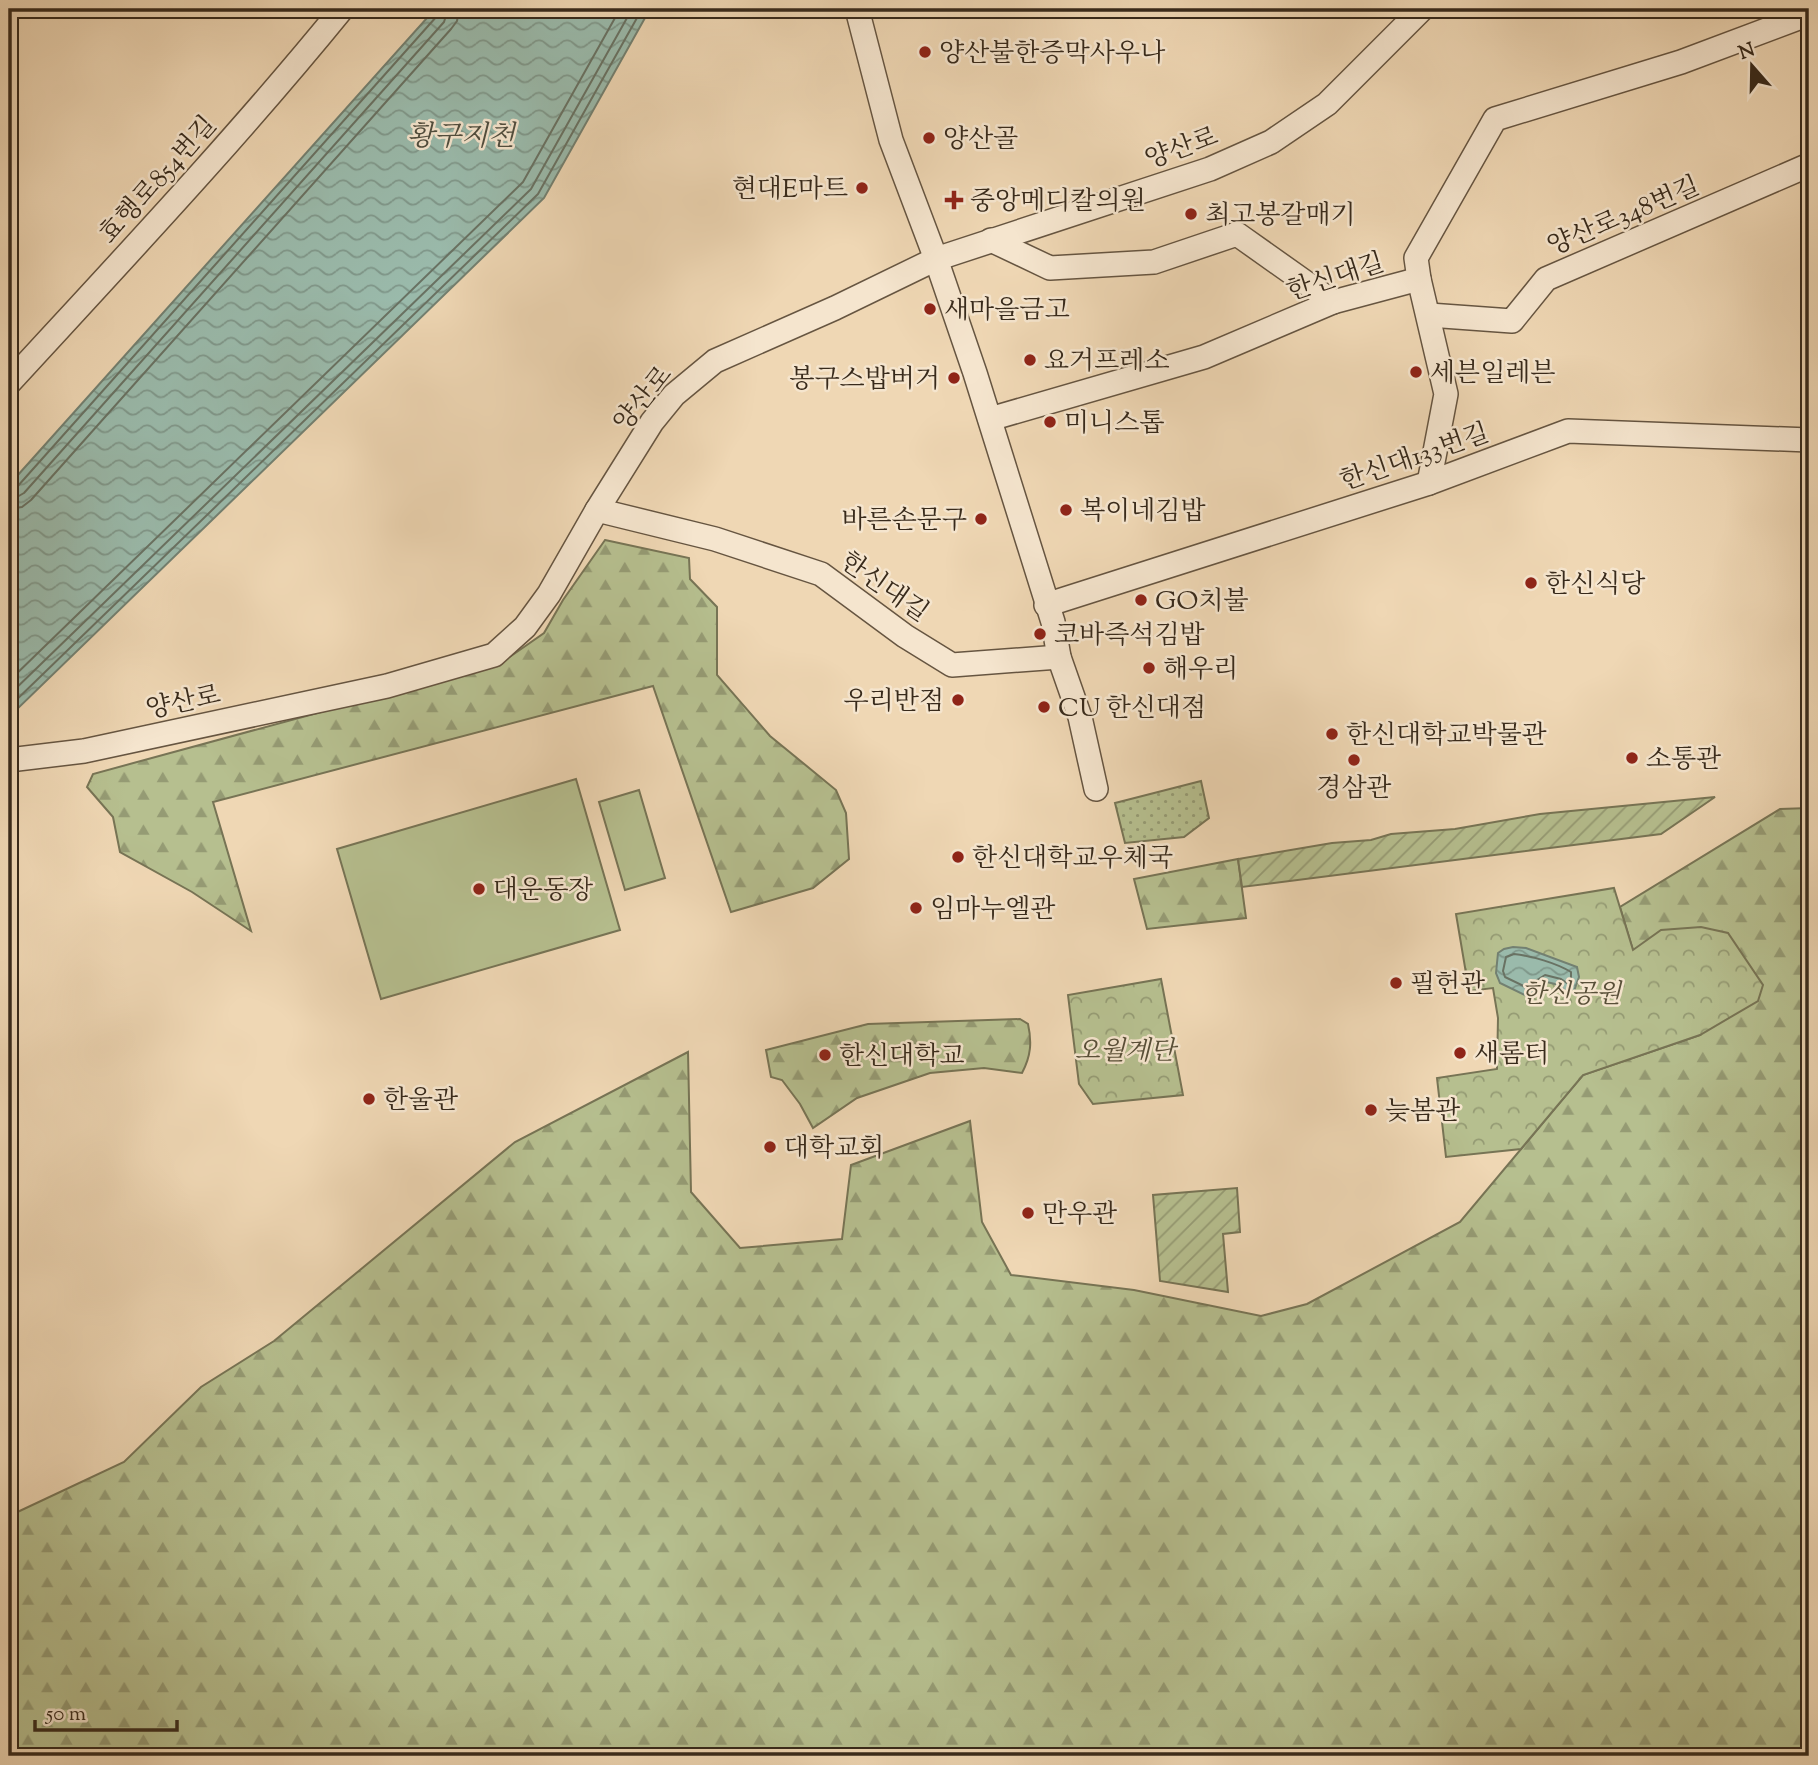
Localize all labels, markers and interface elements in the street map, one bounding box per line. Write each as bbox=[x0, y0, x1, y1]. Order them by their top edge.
north arrow bbox=[1716, 32, 1786, 102]
place label: 양산불한증막사우나 bbox=[939, 36, 1166, 73]
text: N bbox=[1735, 37, 1759, 68]
marker: 양산불한증막사우나 bbox=[917, 44, 933, 60]
street label: 효행로854번길 bbox=[91, 109, 226, 253]
water label: 황구지천 bbox=[407, 118, 517, 158]
street label: 양산로 bbox=[1140, 119, 1224, 180]
place label: 양산골 bbox=[943, 122, 1018, 159]
marker: 양산골 bbox=[921, 130, 937, 146]
street label: 양산로348번길 bbox=[1542, 169, 1706, 266]
place label: 현대E마트 bbox=[732, 172, 848, 209]
marker: 현대E마트 bbox=[854, 180, 870, 196]
place label: 중앙메디칼의원 bbox=[970, 184, 1146, 221]
marker: 중앙메디칼의원 bbox=[944, 190, 964, 210]
place label: 최고봉갈매기 bbox=[1205, 198, 1356, 235]
marker: 최고봉갈매기 bbox=[1183, 206, 1199, 222]
street label: 한신대길 bbox=[1282, 245, 1389, 311]
place label: 새마을금고 bbox=[944, 293, 1070, 330]
marker: 새마을금고 bbox=[922, 301, 938, 317]
place label: 요거프레소 bbox=[1044, 344, 1170, 381]
marker: 요거프레소 bbox=[1022, 352, 1038, 368]
place label: 세븐일레븐 bbox=[1430, 356, 1556, 393]
street label: 양산로 bbox=[606, 359, 682, 440]
place label: 봉구스밥버거 bbox=[789, 362, 940, 399]
marker: 세븐일레븐 bbox=[1408, 364, 1424, 380]
marker: 봉구스밥버거 bbox=[946, 370, 962, 386]
place label: 미니스톱 bbox=[1064, 406, 1164, 443]
marker: 미니스톱 bbox=[1042, 414, 1058, 430]
street label: 한신대133번길 bbox=[1335, 416, 1494, 501]
place label: 복이네김밥 bbox=[1080, 494, 1206, 531]
marker: 복이네김밥 bbox=[1058, 502, 1074, 518]
place label: 바른손문구 bbox=[841, 503, 967, 540]
marker: 바른손문구 bbox=[973, 511, 989, 527]
street label: 한신대길 bbox=[832, 544, 935, 632]
place label: 한신식당 bbox=[1545, 567, 1645, 604]
marker: 한신식당 bbox=[1523, 575, 1539, 591]
place label: GO치불 bbox=[1155, 584, 1249, 621]
marker: GO치불 bbox=[1133, 592, 1149, 608]
place label: 코바즉석김밥 bbox=[1054, 618, 1205, 655]
marker: 코바즉석김밥 bbox=[1032, 626, 1048, 642]
place label: 해우리 bbox=[1163, 652, 1238, 689]
marker: 해우리 bbox=[1141, 660, 1157, 676]
street label: 양산로 bbox=[143, 678, 224, 729]
place label: 우리반점 bbox=[844, 684, 944, 721]
place label: CU 한신대점 bbox=[1058, 691, 1206, 728]
marker: 우리반점 bbox=[950, 692, 966, 708]
marker: CU 한신대점 bbox=[1036, 699, 1052, 715]
place label: 한신대학교박물관 bbox=[1346, 718, 1547, 755]
marker: 한신대학교박물관 bbox=[1324, 726, 1340, 742]
place label: 소통관 bbox=[1646, 742, 1721, 779]
marker: 소통관 bbox=[1624, 750, 1640, 766]
marker: 경삼관 bbox=[1346, 752, 1362, 768]
place label: 경삼관 bbox=[1316, 771, 1392, 808]
place label: 한신대학교우체국 bbox=[972, 841, 1173, 878]
marker: 한신대학교우체국 bbox=[950, 849, 966, 865]
place label: 대운동장 bbox=[493, 873, 593, 910]
marker: 대운동장 bbox=[471, 881, 487, 897]
place label: 임마누엘관 bbox=[930, 892, 1056, 929]
marker: 임마누엘관 bbox=[908, 900, 924, 916]
place label: 필헌관 bbox=[1410, 967, 1485, 1004]
marker: 필헌관 bbox=[1388, 975, 1404, 991]
park label: 한신공원 bbox=[1521, 977, 1623, 1014]
park label: 오월계단 bbox=[1075, 1034, 1179, 1071]
place label: 새롬터 bbox=[1474, 1037, 1549, 1074]
place label: 한신대학교 bbox=[839, 1039, 965, 1076]
marker: 새롬터 bbox=[1452, 1045, 1468, 1061]
marker: 한신대학교 bbox=[817, 1047, 833, 1063]
place label: 한울관 bbox=[383, 1083, 458, 1120]
marker: 한울관 bbox=[361, 1091, 377, 1107]
place label: 늦봄관 bbox=[1385, 1094, 1460, 1131]
marker: 늦봄관 bbox=[1363, 1102, 1379, 1118]
place label: 대학교회 bbox=[784, 1131, 884, 1168]
marker: 대학교회 bbox=[762, 1139, 778, 1155]
place label: 만우관 bbox=[1042, 1197, 1117, 1234]
marker: 만우관 bbox=[1020, 1205, 1036, 1221]
scale bar bbox=[35, 1688, 177, 1732]
text: 50 m bbox=[45, 1700, 86, 1730]

